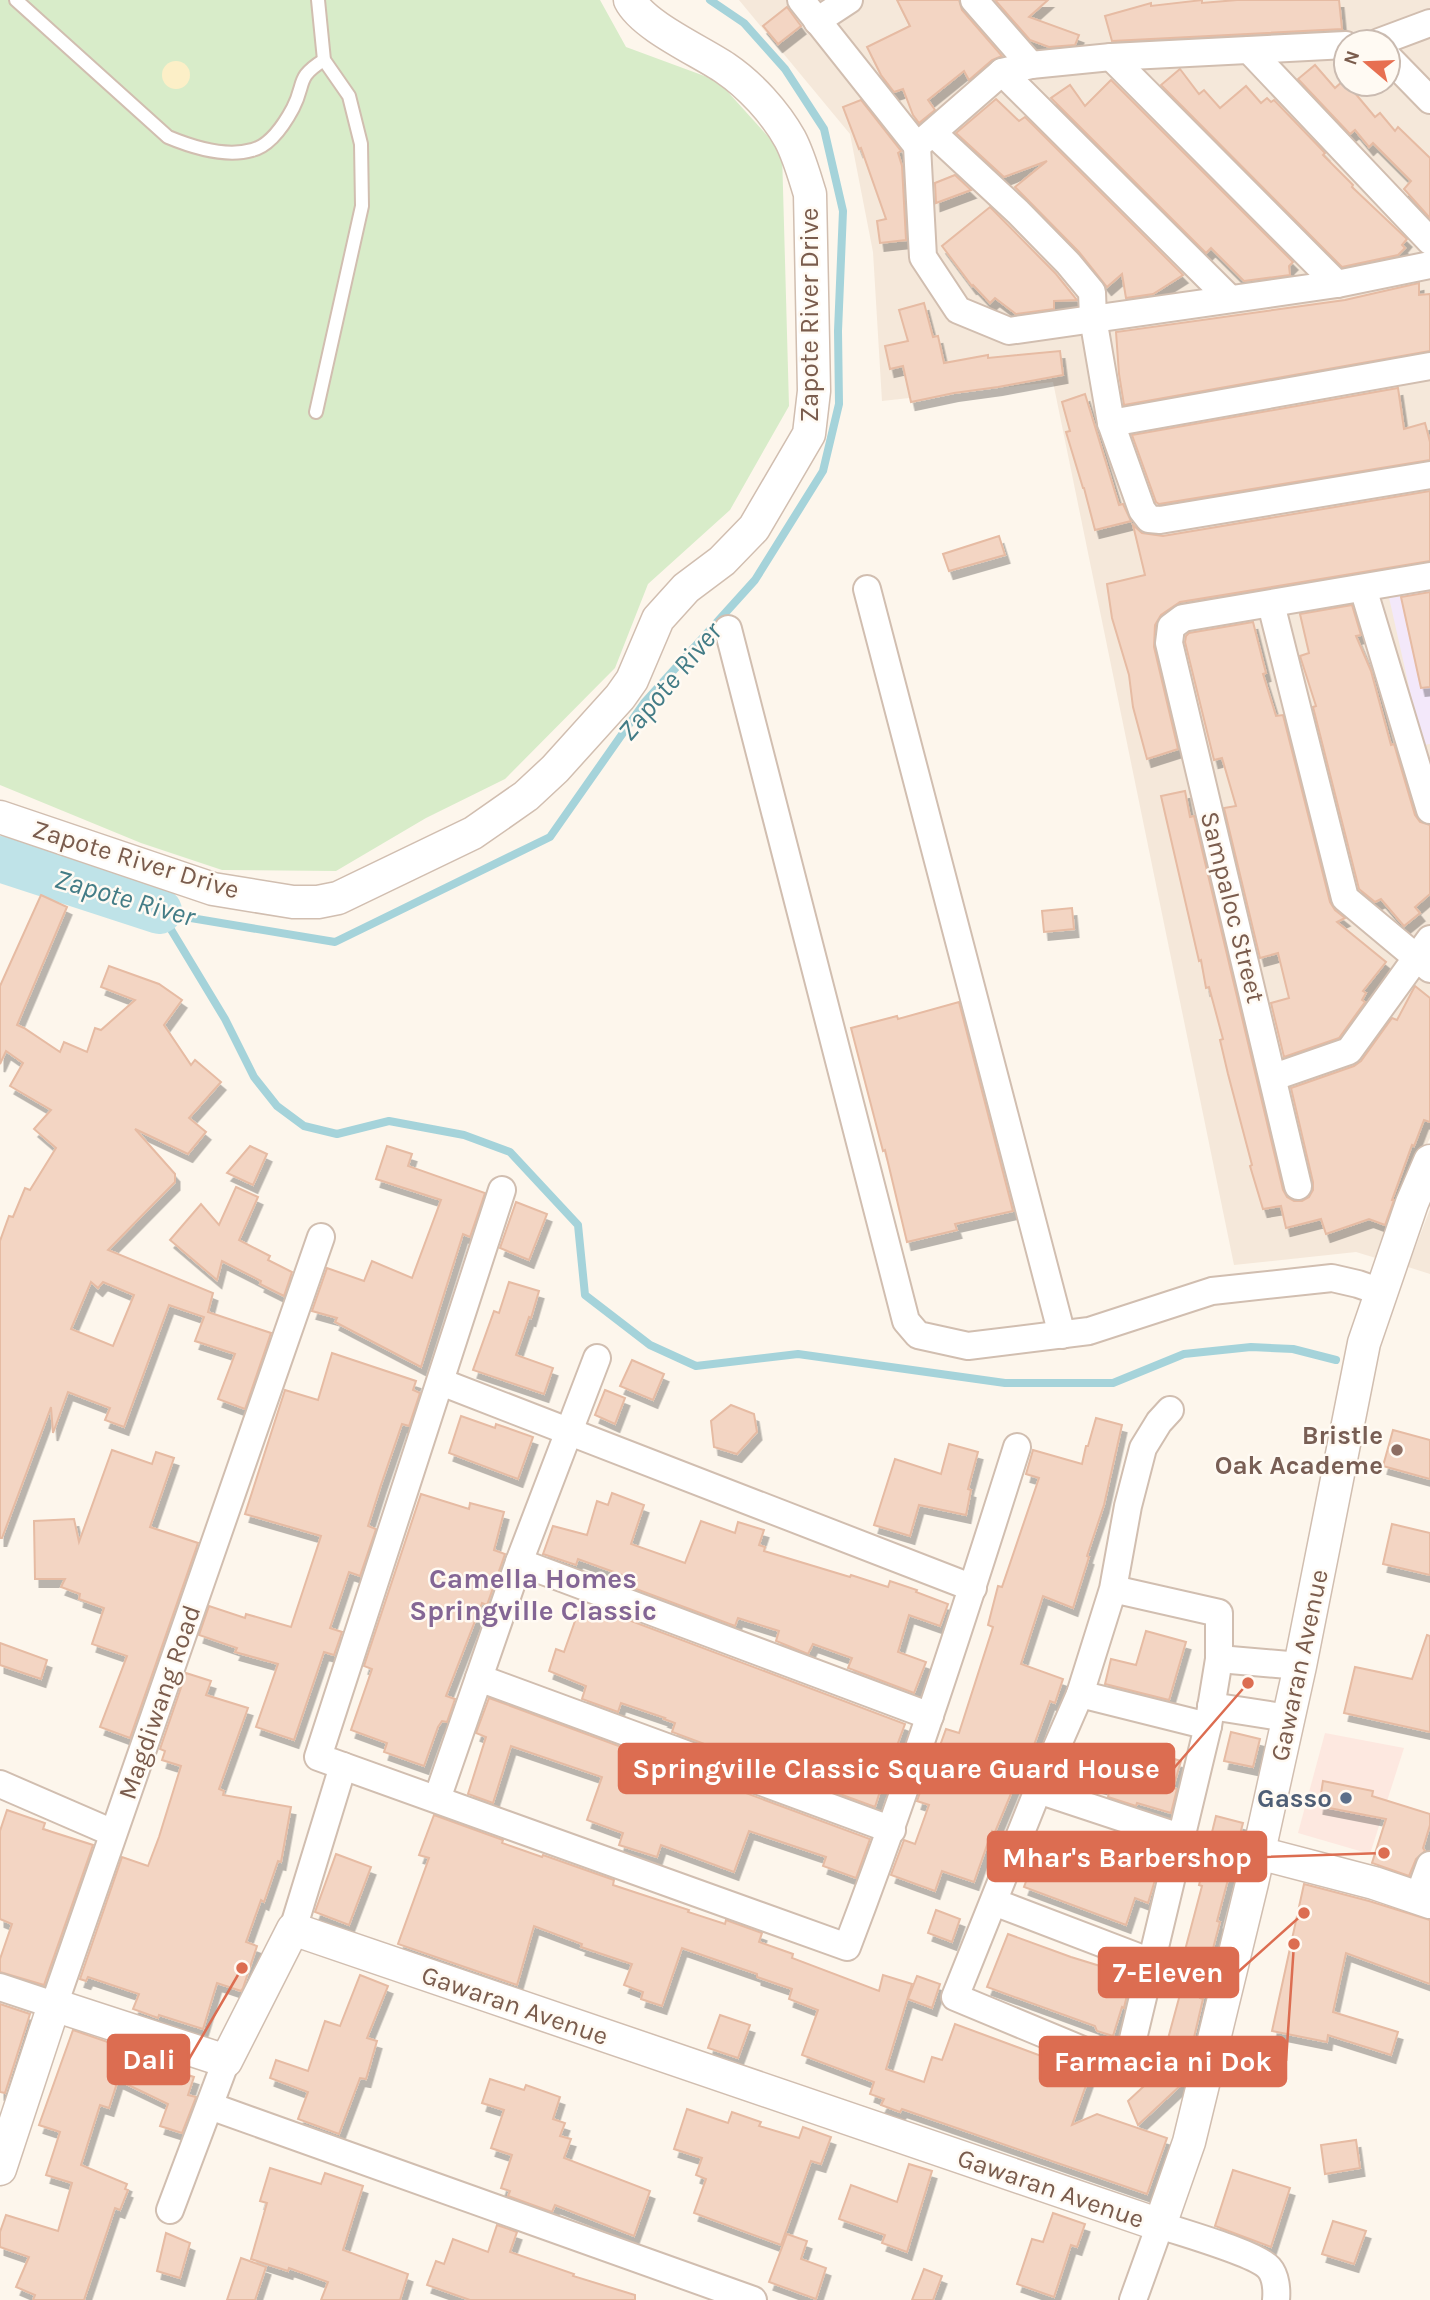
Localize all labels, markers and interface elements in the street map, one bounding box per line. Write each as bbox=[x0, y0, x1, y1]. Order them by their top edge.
north arrow bbox=[1332, 28, 1402, 98]
text: N bbox=[1339, 48, 1364, 68]
street label: Zapote River Drive bbox=[794, 208, 825, 422]
water label: Zapote River bbox=[610, 614, 729, 747]
street label: Sampaloc Street bbox=[1194, 808, 1271, 1006]
street label: Zapote River Drive bbox=[29, 813, 243, 905]
water label: Zapote River bbox=[51, 861, 199, 933]
place label: Bristle Oak Academe bbox=[1215, 1420, 1383, 1481]
marker: Bristle Oak Academe bbox=[1389, 1442, 1405, 1458]
district label: Camella Homes Springville Classic bbox=[409, 1562, 657, 1627]
street label: Gawaran Avenue bbox=[1264, 1566, 1335, 1764]
street label: Magdiwang Road bbox=[112, 1601, 207, 1804]
callout: Springville Classic Square Guard House bbox=[619, 1744, 1174, 1793]
text: Springville Classic Square Guard House bbox=[632, 1752, 1160, 1785]
place label: Gasso bbox=[1257, 1783, 1332, 1814]
marker: Gasso bbox=[1338, 1790, 1354, 1806]
callout: Mhar's Barbershop bbox=[988, 1832, 1266, 1881]
text: Mhar's Barbershop bbox=[1002, 1841, 1252, 1874]
callout: 7-Eleven bbox=[1099, 1948, 1238, 1997]
text: 7-Eleven bbox=[1113, 1956, 1224, 1989]
street label: Gawaran Avenue bbox=[417, 1959, 612, 2052]
callout: Dali bbox=[108, 2035, 189, 2084]
callout: Farmacia ni Dok bbox=[1040, 2037, 1286, 2086]
text: Dali bbox=[122, 2043, 176, 2076]
text: Farmacia ni Dok bbox=[1054, 2045, 1272, 2078]
street label: Gawaran Avenue bbox=[953, 2142, 1148, 2235]

